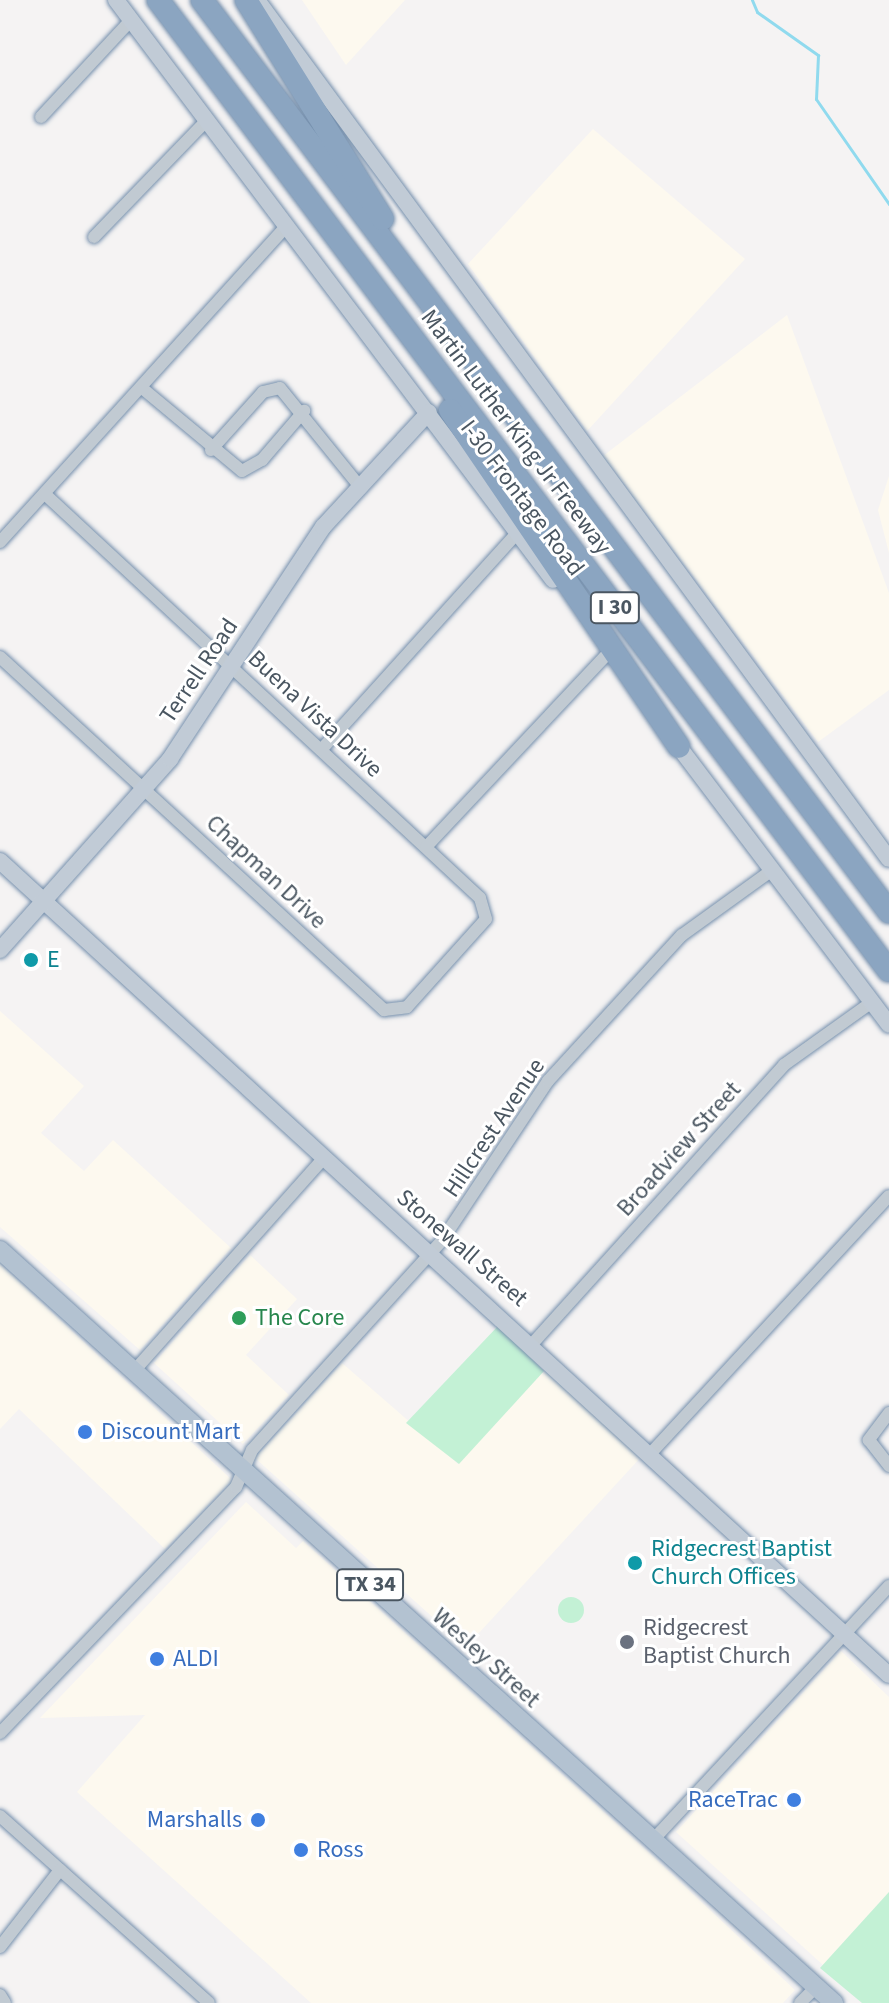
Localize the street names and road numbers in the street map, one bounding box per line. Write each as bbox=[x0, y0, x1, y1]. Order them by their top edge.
street label: Martin Luther King Jr Freeway bbox=[415, 304, 617, 560]
street label: I-30 Frontage Road bbox=[454, 414, 590, 582]
road number: I 30 bbox=[589, 590, 641, 626]
street label: Terrell Road bbox=[153, 613, 245, 729]
street label: Buena Vista Drive bbox=[242, 644, 388, 784]
street label: Chapman Drive bbox=[200, 809, 332, 935]
street label: Hillcrest Avenue bbox=[437, 1053, 551, 1203]
street label: Broadview Street bbox=[611, 1076, 747, 1222]
street label: Stonewall Street bbox=[390, 1183, 534, 1313]
road number: TX 34 bbox=[336, 1567, 404, 1603]
street label: Wesley Street bbox=[426, 1602, 546, 1714]

